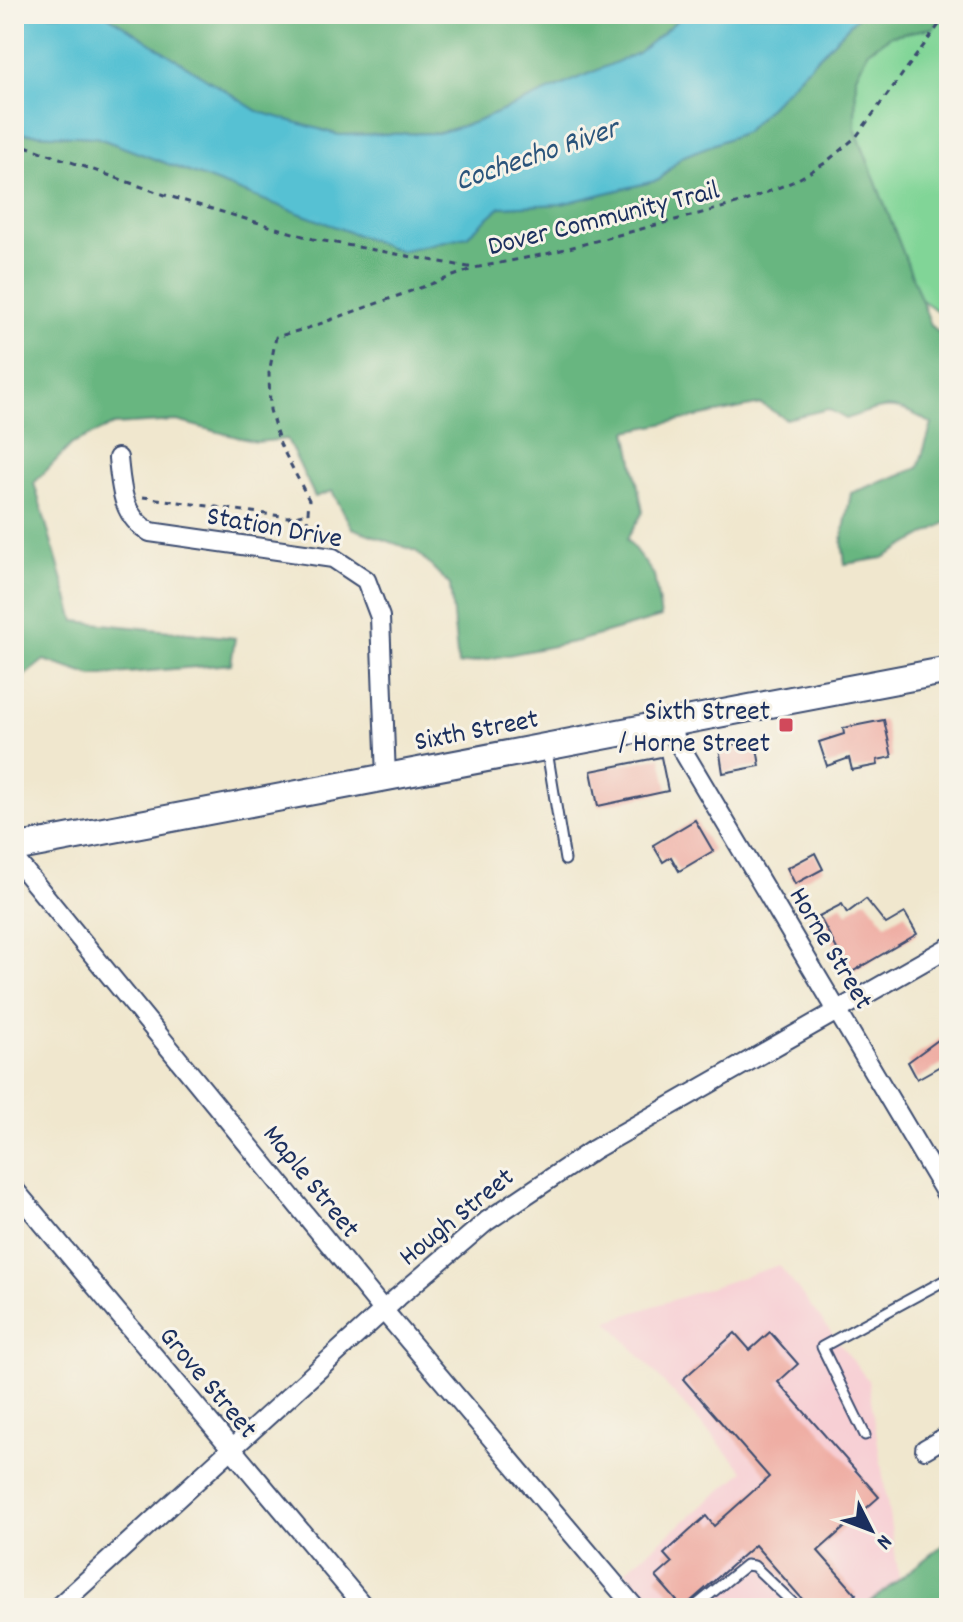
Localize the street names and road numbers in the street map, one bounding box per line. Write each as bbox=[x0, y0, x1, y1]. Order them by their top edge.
street label: Dover Community Trail bbox=[484, 173, 724, 269]
street label: Station Drive bbox=[203, 498, 345, 562]
street label: Sixth Street bbox=[412, 701, 542, 765]
street label: Horne Street bbox=[776, 881, 881, 1019]
street label: Maple Street bbox=[251, 1118, 367, 1249]
street label: Hough Street bbox=[392, 1160, 525, 1278]
street label: Grove Street bbox=[147, 1319, 265, 1449]

